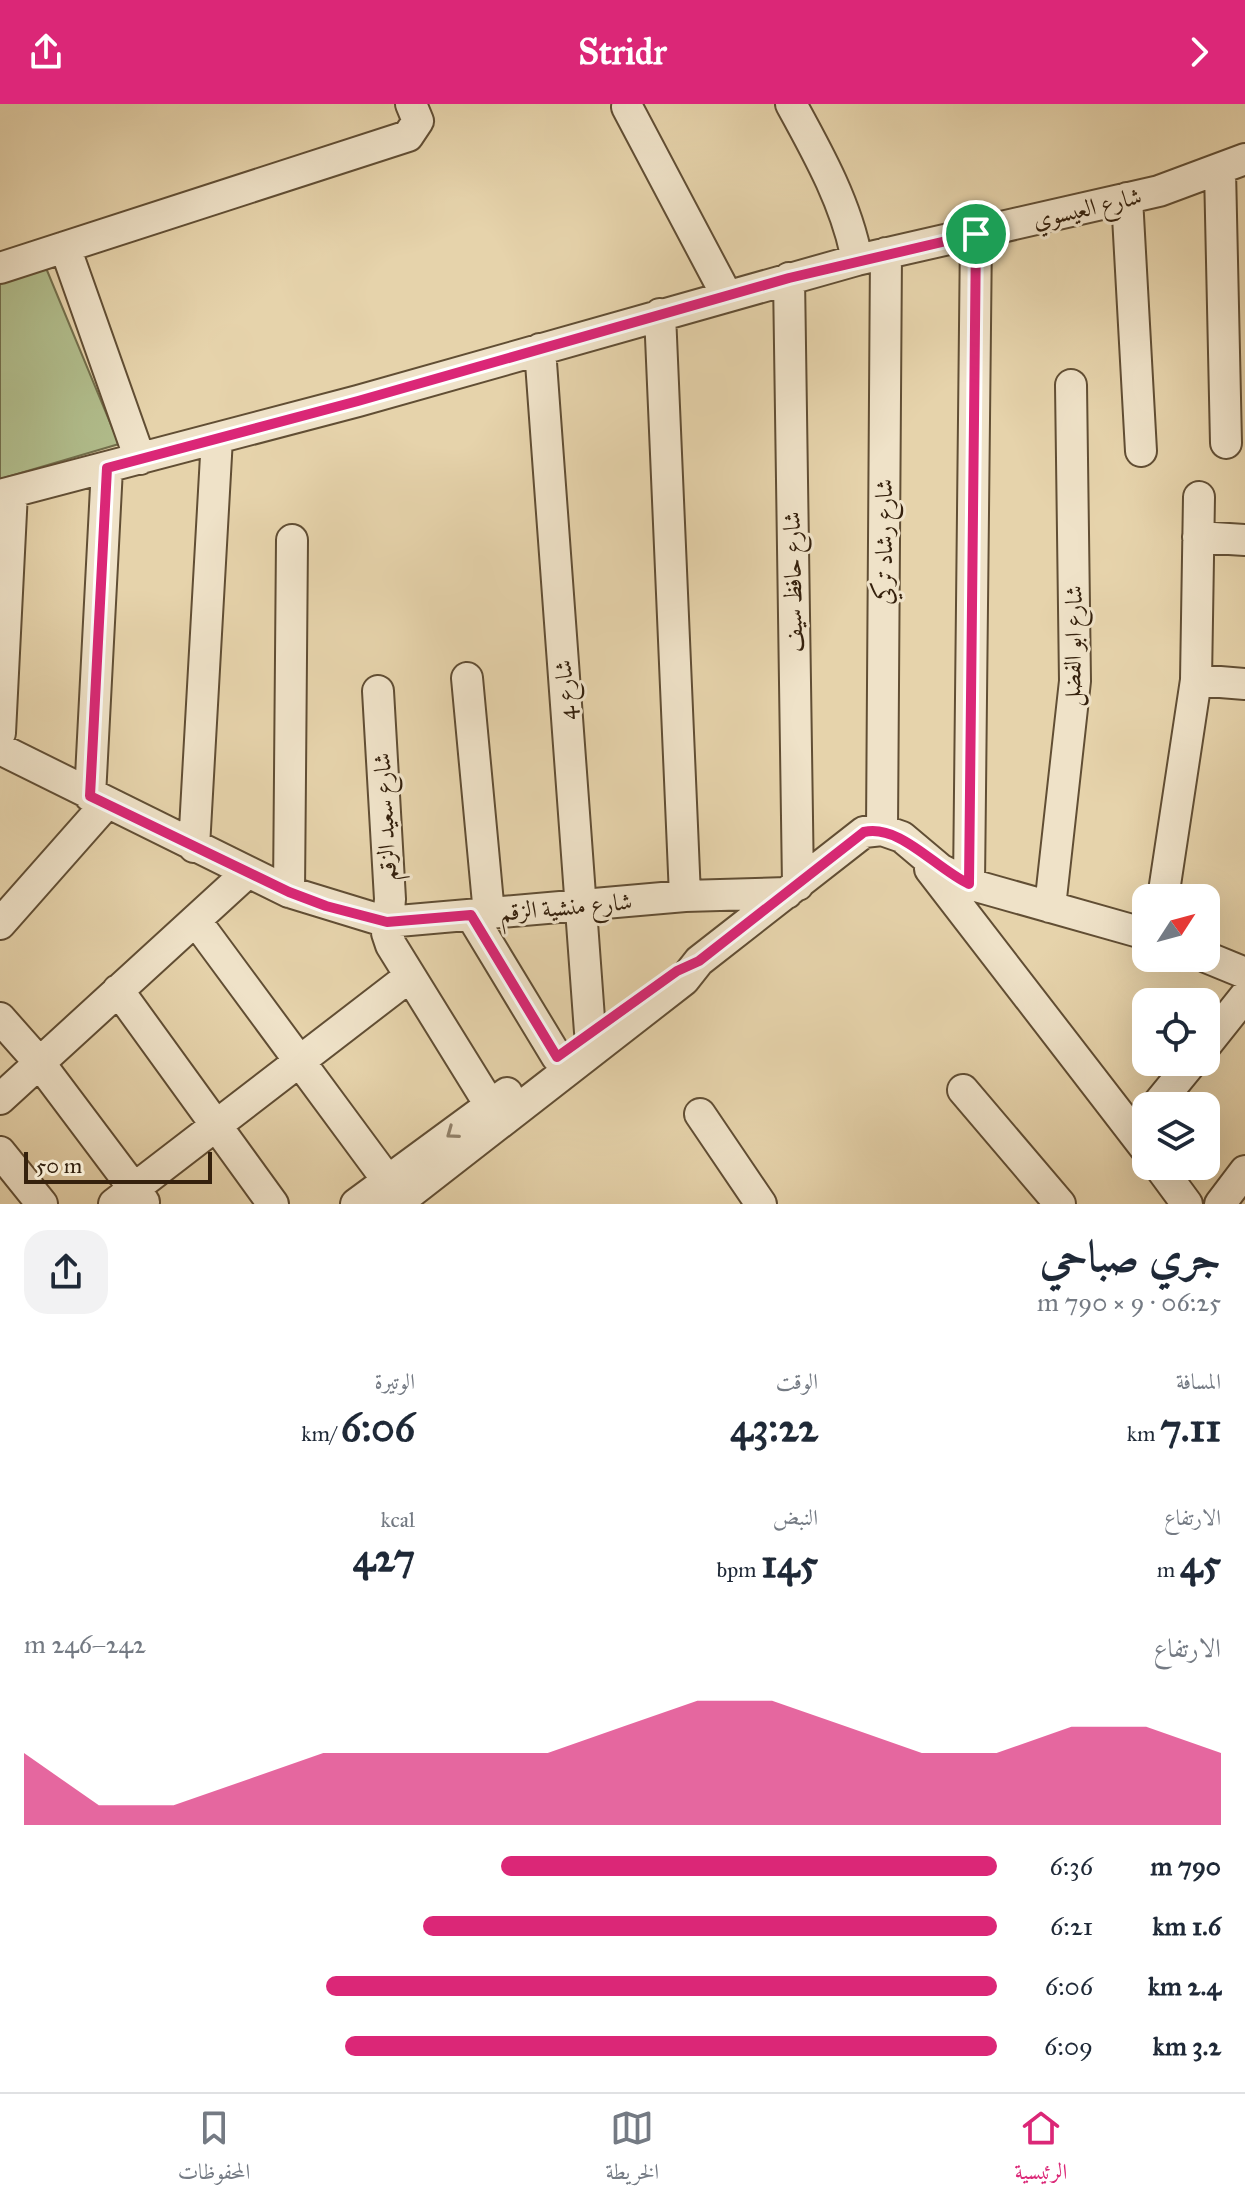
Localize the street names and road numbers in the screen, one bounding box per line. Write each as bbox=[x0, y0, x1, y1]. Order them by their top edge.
street label: شارع العيسوي bbox=[1029, 181, 1146, 240]
street label: شارع رشاد تركي bbox=[869, 479, 904, 605]
street label: شارع حافظ سيف bbox=[777, 511, 814, 653]
street label: شارع ابو الفضل bbox=[1057, 585, 1094, 707]
street label: شارع 4 bbox=[548, 659, 587, 721]
street label: شارع سعيد الزقم bbox=[367, 752, 410, 882]
street label: شارع منشية الزقم bbox=[499, 886, 634, 935]

